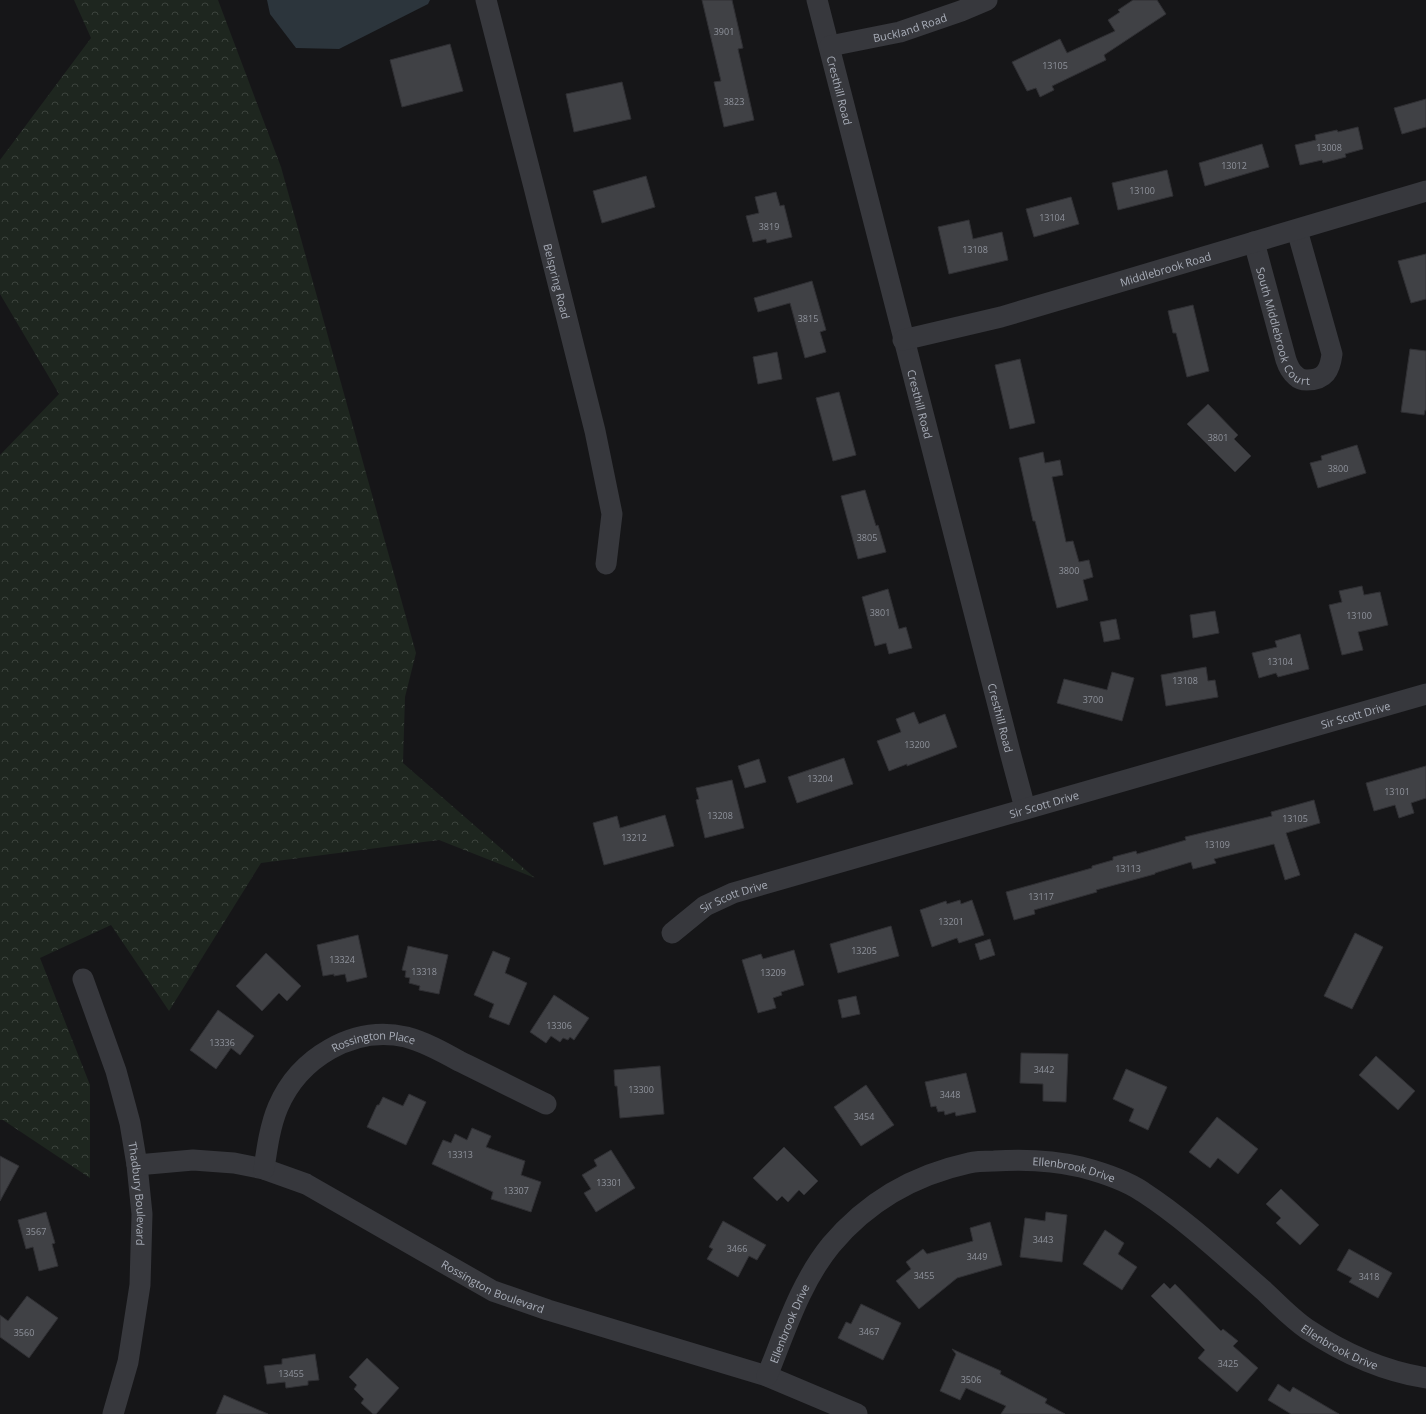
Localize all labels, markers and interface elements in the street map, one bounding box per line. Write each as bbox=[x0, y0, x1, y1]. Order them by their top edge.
street label: Buckland Road bbox=[871, 9, 949, 45]
house number: 3901 bbox=[714, 25, 734, 38]
street label: Cresthill Road bbox=[824, 54, 856, 126]
house number: 13105 bbox=[1042, 59, 1068, 72]
house number: 3823 bbox=[724, 95, 744, 108]
house number: 13008 bbox=[1316, 141, 1342, 154]
house number: 13012 bbox=[1221, 159, 1247, 172]
house number: 13100 bbox=[1129, 184, 1155, 197]
house number: 13104 bbox=[1039, 211, 1065, 224]
house number: 3819 bbox=[759, 220, 779, 233]
street label: Belspring Road bbox=[541, 242, 574, 320]
house number: 13108 bbox=[962, 243, 988, 256]
street label: Middlebrook Road bbox=[1118, 248, 1213, 289]
street label: South Middlebrook Court bbox=[1254, 265, 1310, 388]
house number: 3815 bbox=[798, 312, 818, 325]
street label: Cresthill Road bbox=[905, 368, 937, 440]
house number: 3801 bbox=[1208, 431, 1228, 444]
house number: 3800 bbox=[1328, 462, 1348, 475]
house number: 3805 bbox=[857, 531, 877, 544]
house number: 3800 bbox=[1059, 564, 1079, 577]
house number: 3801 bbox=[870, 606, 890, 619]
house number: 13100 bbox=[1346, 609, 1372, 622]
house number: 13104 bbox=[1267, 655, 1293, 668]
house number: 13108 bbox=[1172, 674, 1198, 687]
street label: Cresthill Road bbox=[985, 681, 1017, 754]
house number: 3700 bbox=[1083, 693, 1103, 706]
street label: Sir Scott Drive bbox=[1319, 697, 1392, 731]
house number: 13200 bbox=[904, 738, 930, 751]
house number: 13204 bbox=[807, 772, 833, 785]
house number: 13101 bbox=[1384, 785, 1410, 798]
street label: Sir Scott Drive bbox=[1007, 787, 1080, 821]
house number: 13208 bbox=[707, 809, 733, 822]
house number: 13105 bbox=[1282, 812, 1308, 825]
house number: 13212 bbox=[621, 831, 647, 844]
house number: 13109 bbox=[1204, 838, 1230, 851]
house number: 13113 bbox=[1115, 862, 1141, 875]
street label: Sir Scott Drive bbox=[696, 876, 769, 915]
house number: 13117 bbox=[1028, 890, 1054, 903]
house number: 13201 bbox=[938, 915, 964, 928]
house number: 13205 bbox=[851, 944, 877, 957]
house number: 13324 bbox=[329, 953, 355, 966]
house number: 13318 bbox=[411, 965, 437, 978]
house number: 13209 bbox=[760, 966, 786, 979]
house number: 13306 bbox=[546, 1019, 572, 1032]
street label: Rossington Place bbox=[328, 1027, 418, 1055]
house number: 13336 bbox=[209, 1036, 235, 1049]
house number: 3442 bbox=[1034, 1063, 1054, 1076]
house number: 13300 bbox=[628, 1083, 654, 1096]
house number: 3448 bbox=[940, 1088, 960, 1101]
house number: 3454 bbox=[854, 1110, 874, 1123]
street label: Thadbury Boulevard bbox=[126, 1141, 149, 1246]
house number: 13313 bbox=[447, 1148, 473, 1161]
street label: Ellenbrook Drive bbox=[1032, 1153, 1118, 1185]
house number: 13301 bbox=[596, 1176, 622, 1189]
house number: 13307 bbox=[503, 1184, 529, 1197]
house number: 3567 bbox=[26, 1225, 46, 1238]
house number: 3443 bbox=[1033, 1233, 1053, 1246]
house number: 3466 bbox=[727, 1242, 747, 1255]
house number: 3449 bbox=[967, 1250, 987, 1263]
street label: Rossington Boulevard bbox=[439, 1256, 546, 1316]
house number: 3455 bbox=[914, 1269, 934, 1282]
house number: 3418 bbox=[1359, 1270, 1379, 1283]
street label: Ellenbrook Drive bbox=[765, 1281, 812, 1365]
street label: Ellenbrook Drive bbox=[1299, 1320, 1380, 1372]
house number: 3467 bbox=[859, 1325, 879, 1338]
house number: 3560 bbox=[14, 1326, 34, 1339]
house number: 3425 bbox=[1218, 1357, 1238, 1370]
house number: 13455 bbox=[278, 1367, 304, 1380]
house number: 3506 bbox=[961, 1373, 981, 1386]

